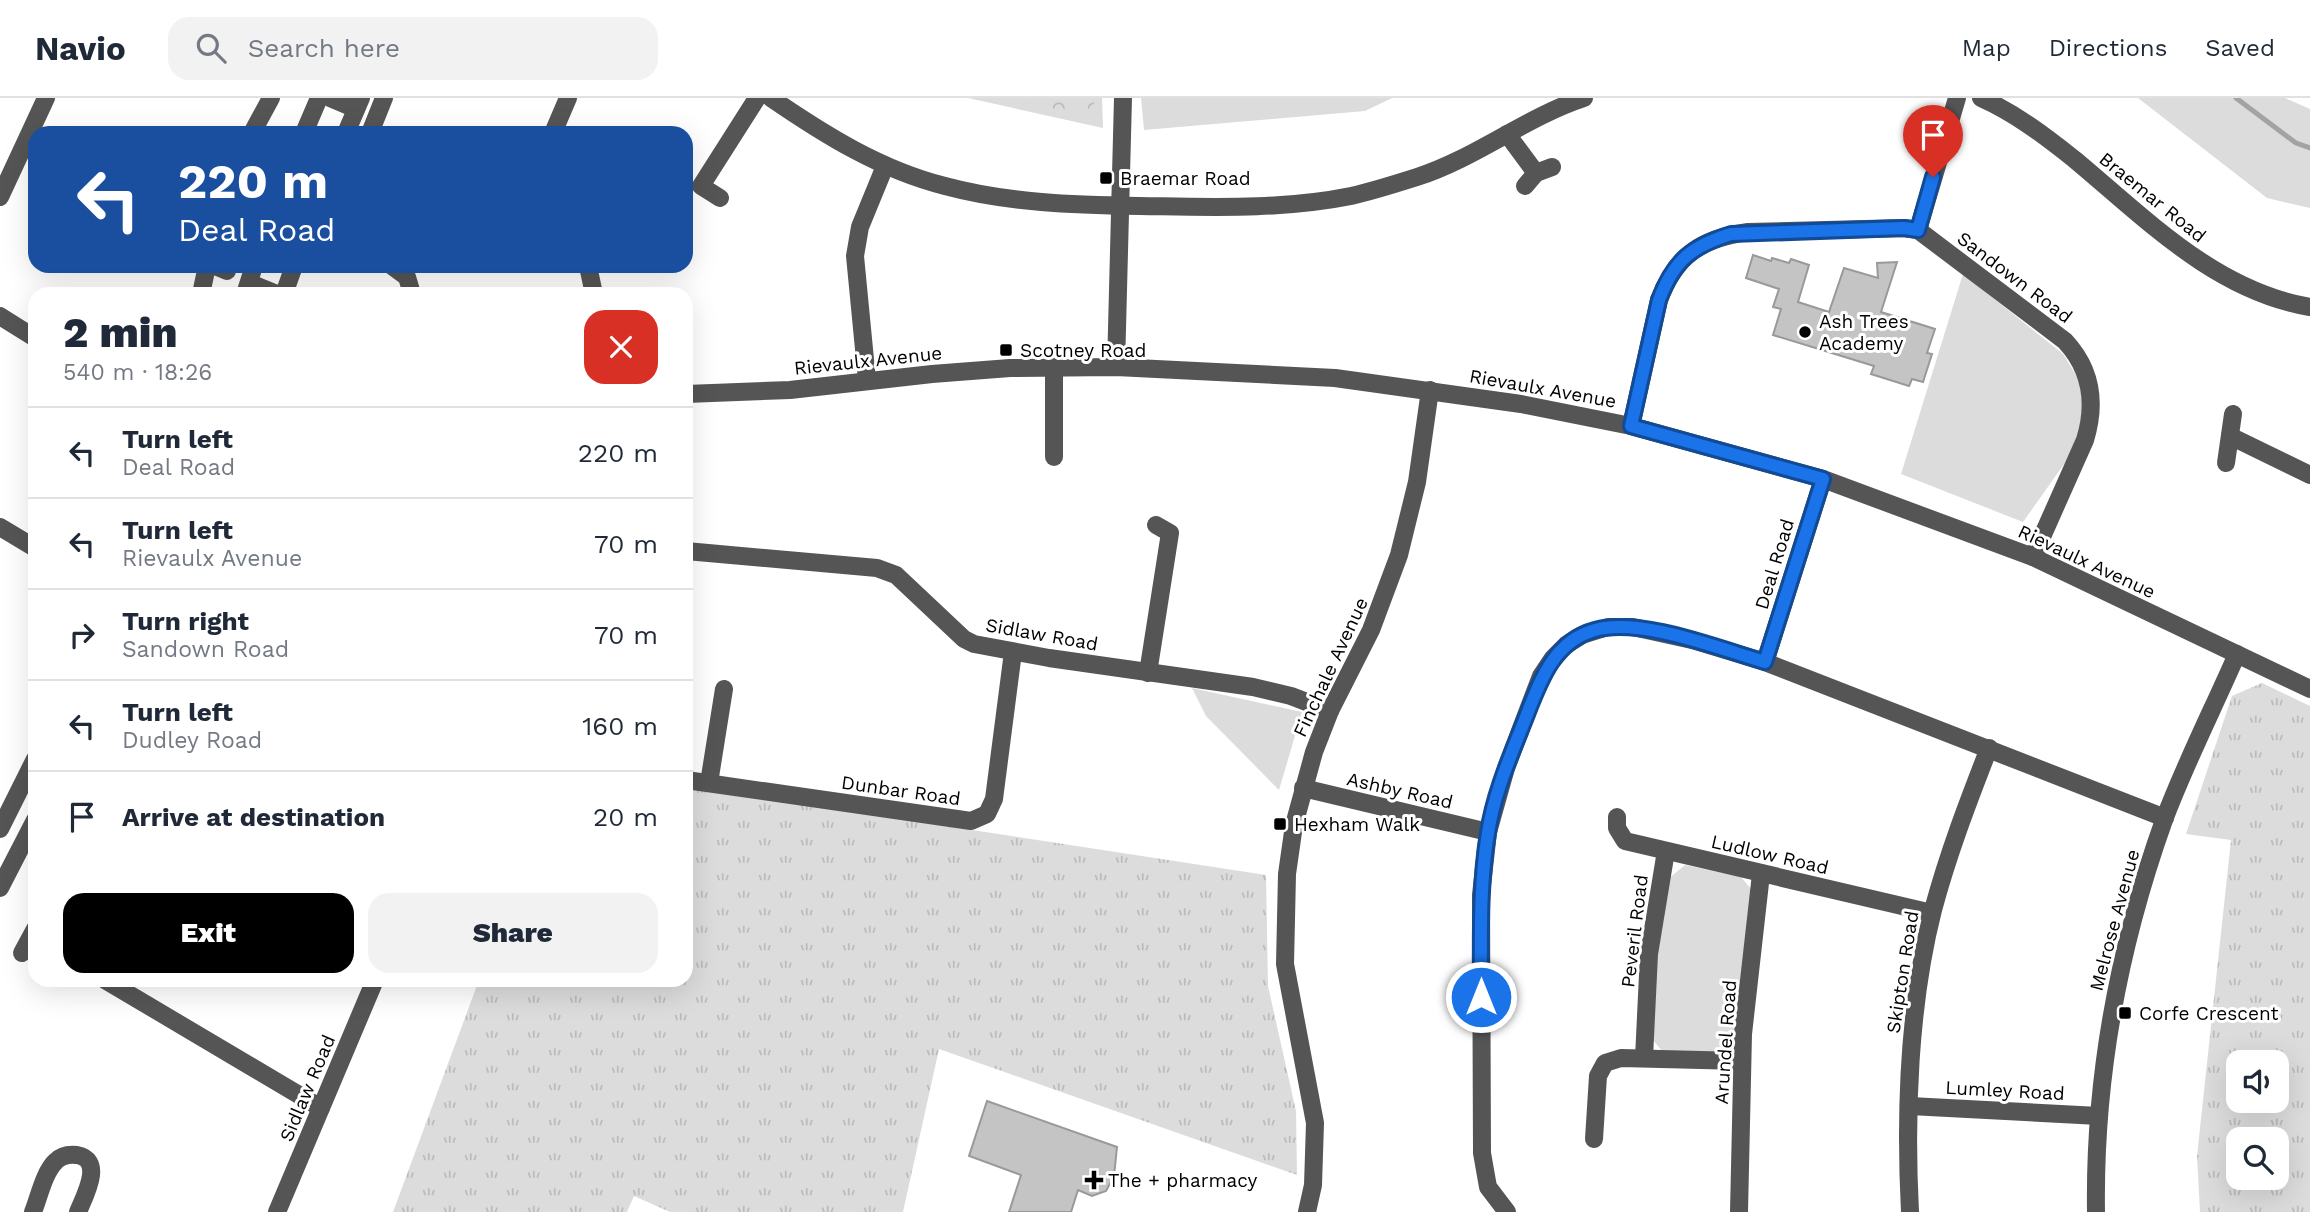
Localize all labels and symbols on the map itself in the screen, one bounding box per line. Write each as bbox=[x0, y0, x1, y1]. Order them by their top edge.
pin bbox=[1903, 105, 1963, 177]
street label: Braemar Road bbox=[2095, 147, 2211, 247]
place label: Braemar Road bbox=[1120, 167, 1251, 190]
marker: Braemar Road bbox=[1098, 170, 1114, 186]
street label: Sandown Road bbox=[1953, 227, 2077, 328]
place label: Ash Trees Academy bbox=[1819, 310, 1909, 355]
marker: Ash Trees Academy bbox=[1797, 324, 1813, 340]
place label: Scotney Road bbox=[1020, 339, 1146, 362]
street label: Rievaulx Avenue bbox=[793, 341, 943, 380]
marker: Scotney Road bbox=[998, 342, 1014, 358]
street label: Rievaulx Avenue bbox=[1468, 364, 1618, 413]
street label: Deal Road bbox=[1750, 516, 1799, 612]
street label: Rievaulx Avenue bbox=[2014, 520, 2159, 603]
street label: Finchale Avenue bbox=[1288, 594, 1373, 741]
street label: Sidlaw Road bbox=[984, 613, 1100, 656]
street label: Ashby Road bbox=[1345, 767, 1455, 814]
street label: Dunbar Road bbox=[840, 771, 962, 810]
place label: Hexham Walk bbox=[1294, 813, 1420, 836]
marker: Hexham Walk bbox=[1272, 816, 1288, 832]
street label: Ludlow Road bbox=[1709, 830, 1831, 879]
street label: Melrose Avenue bbox=[2085, 847, 2144, 993]
street label: Peveril Road bbox=[1616, 873, 1653, 989]
street label: Skipton Road bbox=[1881, 909, 1924, 1035]
position arrow bbox=[1444, 960, 1518, 1034]
street label: Arundel Road bbox=[1710, 979, 1741, 1105]
place label: Corfe Crescent bbox=[2139, 1002, 2279, 1025]
marker: Corfe Crescent bbox=[2117, 1005, 2133, 1021]
street label: Sidlaw Road bbox=[275, 1031, 340, 1145]
street label: Lumley Road bbox=[1945, 1076, 2065, 1105]
place label: The + pharmacy bbox=[1108, 1169, 1258, 1192]
marker: The + pharmacy bbox=[1086, 1172, 1102, 1188]

